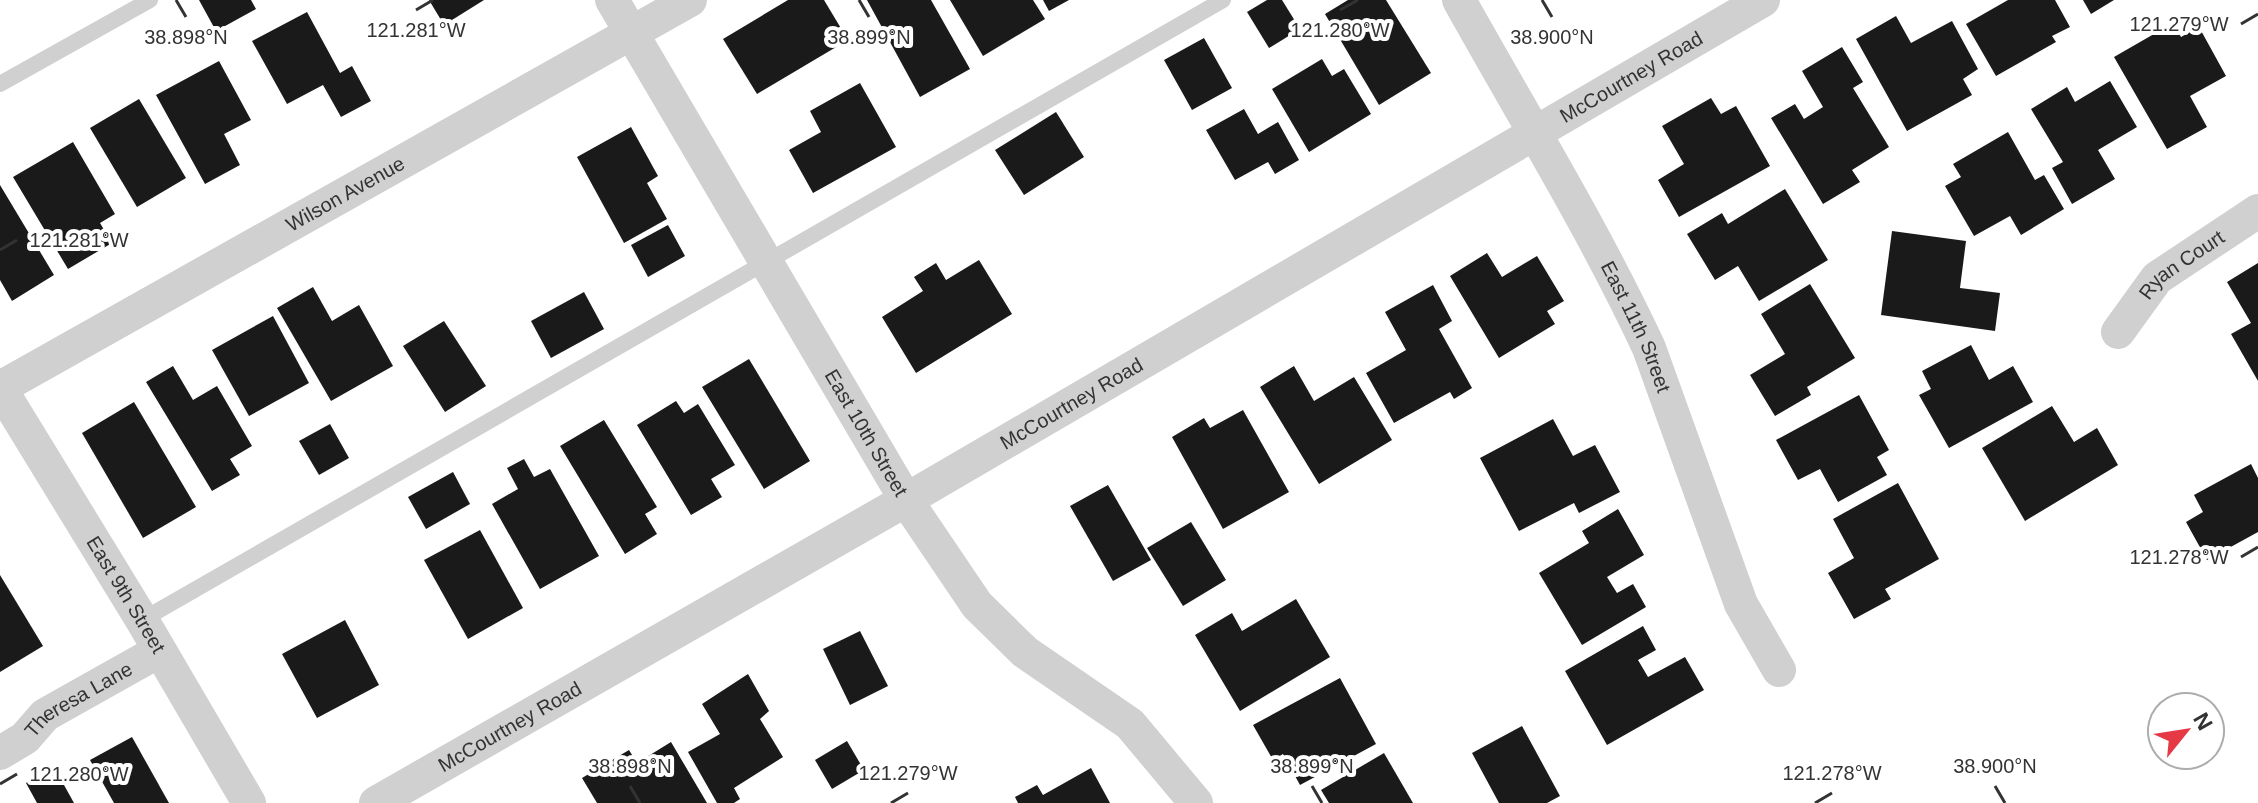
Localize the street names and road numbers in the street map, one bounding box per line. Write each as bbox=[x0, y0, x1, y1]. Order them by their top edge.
street label: McCourtney Road bbox=[1556, 27, 1706, 127]
street label: Wilson Avenue bbox=[282, 152, 408, 236]
street label: Ryan Court bbox=[2134, 225, 2228, 303]
street label: East 11th Street bbox=[1597, 257, 1675, 396]
street label: McCourtney Road bbox=[996, 353, 1147, 454]
street label: East 10th Street bbox=[821, 365, 913, 501]
street label: East 9th Street bbox=[82, 532, 170, 657]
street label: Theresa Lane bbox=[20, 657, 136, 741]
street label: McCourtney Road bbox=[434, 677, 585, 776]

